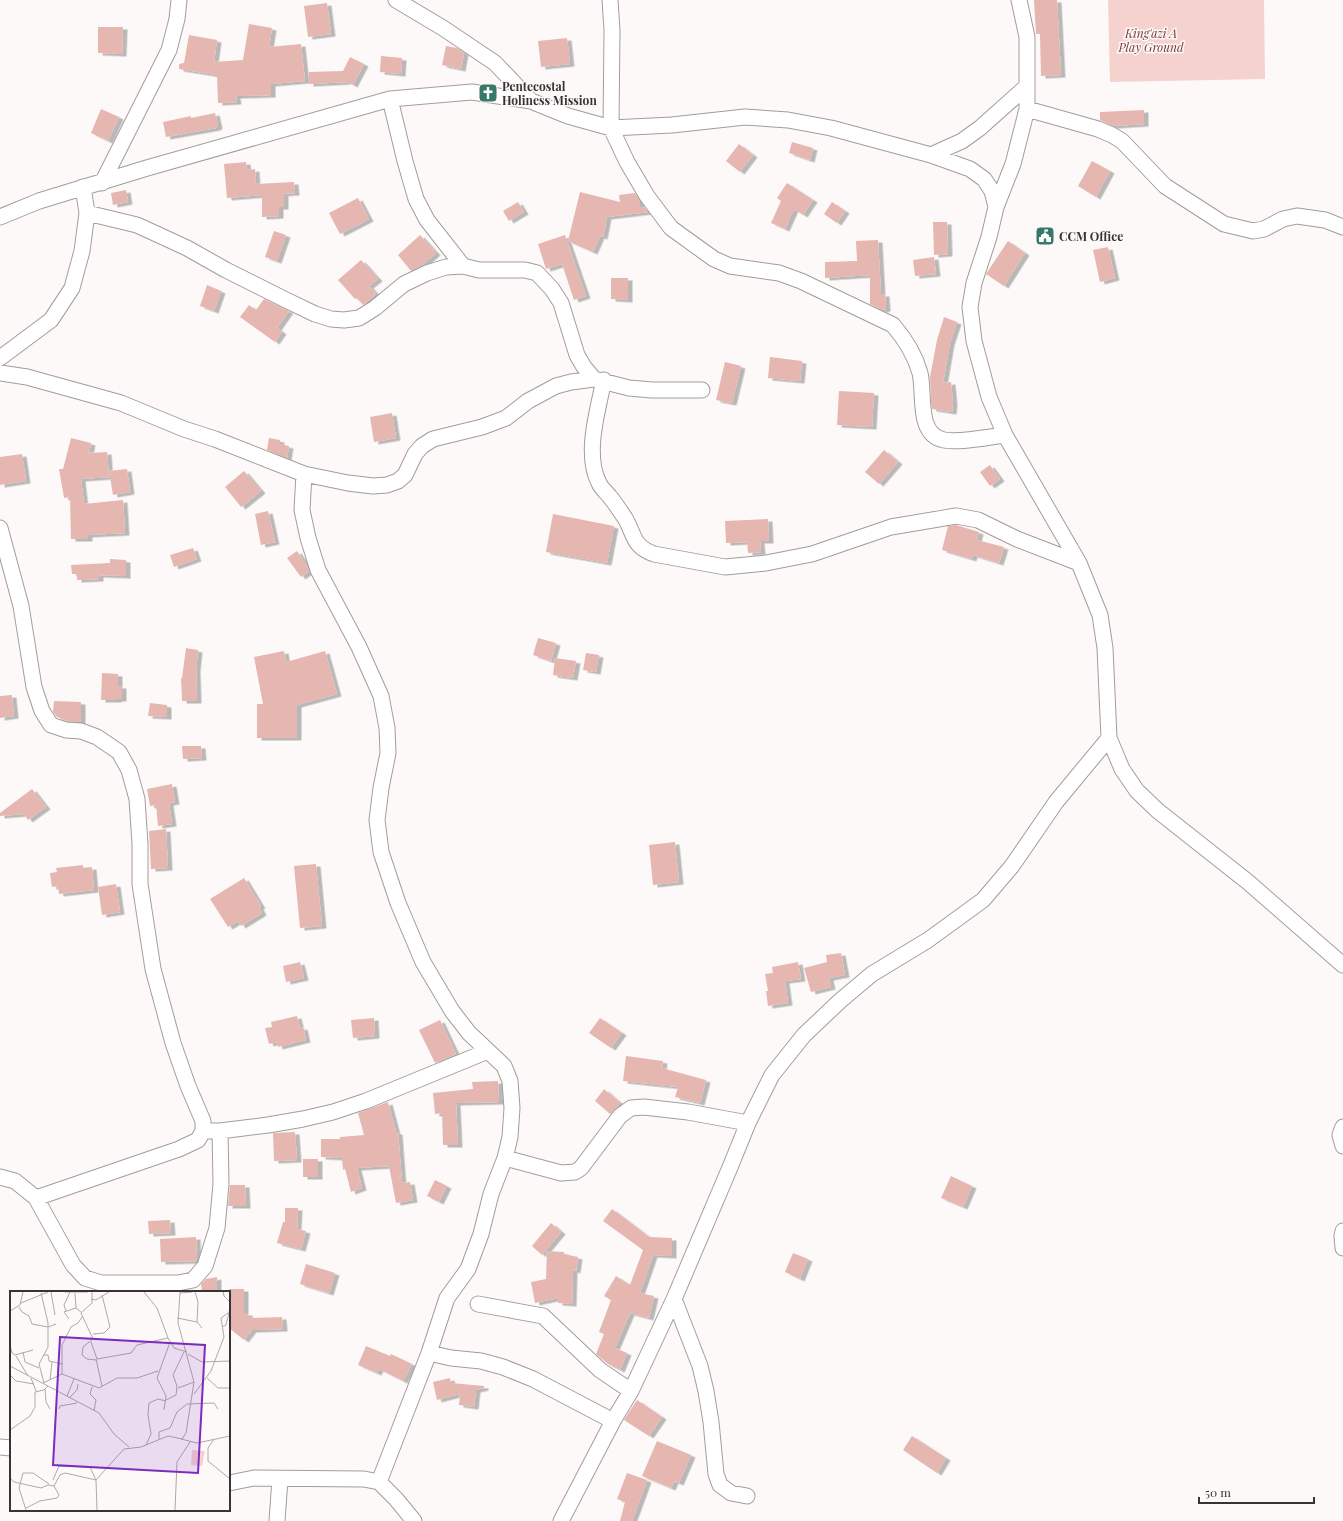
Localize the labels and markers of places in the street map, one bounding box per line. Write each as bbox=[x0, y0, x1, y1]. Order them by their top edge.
place label: Pentecostal Holiness Mission bbox=[502, 78, 597, 108]
church icon: Pentecostal Holiness Mission bbox=[477, 82, 499, 104]
public building icon: CCM Office bbox=[1034, 225, 1056, 247]
place label: CCM Office bbox=[1059, 228, 1123, 244]

